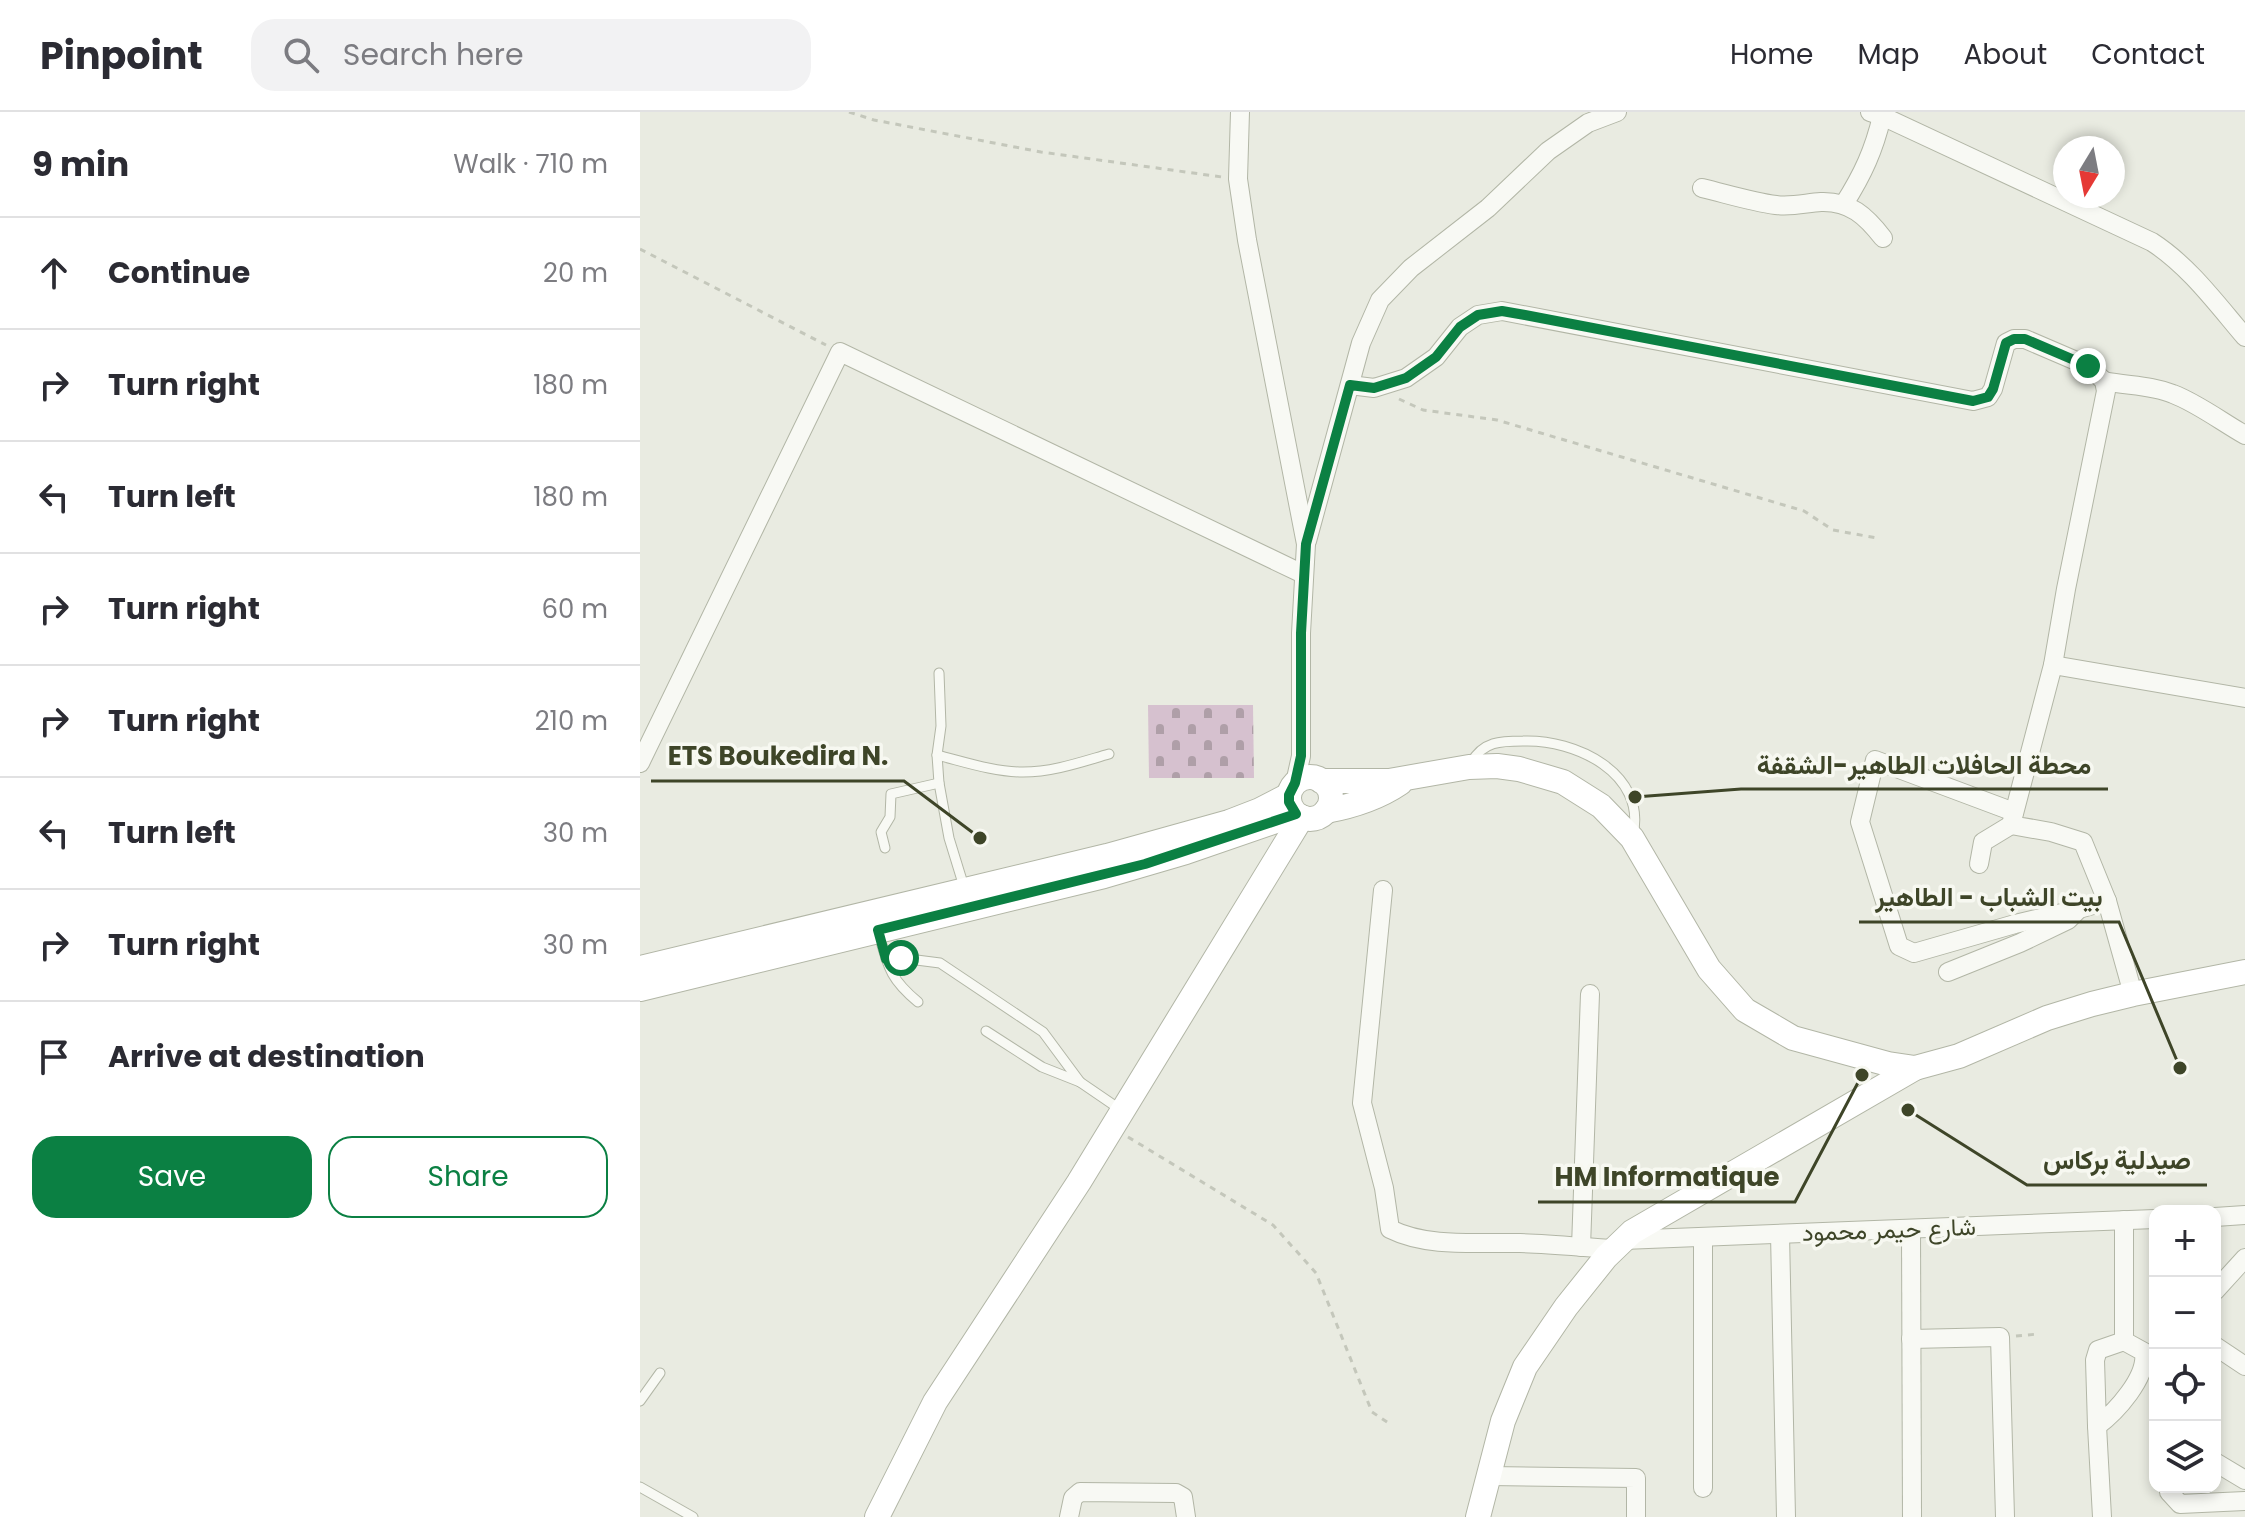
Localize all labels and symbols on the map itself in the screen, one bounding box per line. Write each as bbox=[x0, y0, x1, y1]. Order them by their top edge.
north arrow bbox=[2053, 136, 2125, 208]
route end bbox=[2070, 348, 2106, 384]
callout: ETS Boukedira N. bbox=[651, 731, 904, 781]
text: ETS Boukedira N. bbox=[668, 738, 888, 774]
callout: محطة الحافلات الطاهير-الشقفة bbox=[1741, 739, 2108, 789]
text: محطة الحافلات الطاهير-الشقفة bbox=[1757, 747, 2091, 783]
callout: بيت الشباب - الطاهير bbox=[1859, 872, 2119, 922]
text: بيت الشباب - الطاهير bbox=[1874, 879, 2103, 915]
route start bbox=[883, 940, 919, 976]
callout: صيدلية بركاس bbox=[2027, 1135, 2207, 1185]
text: صيدلية بركاس bbox=[2043, 1142, 2191, 1178]
callout: HM Informatique bbox=[1538, 1152, 1795, 1202]
text: HM Informatique bbox=[1554, 1159, 1780, 1195]
street label: شارع حيمر محمود bbox=[1801, 1210, 1976, 1249]

